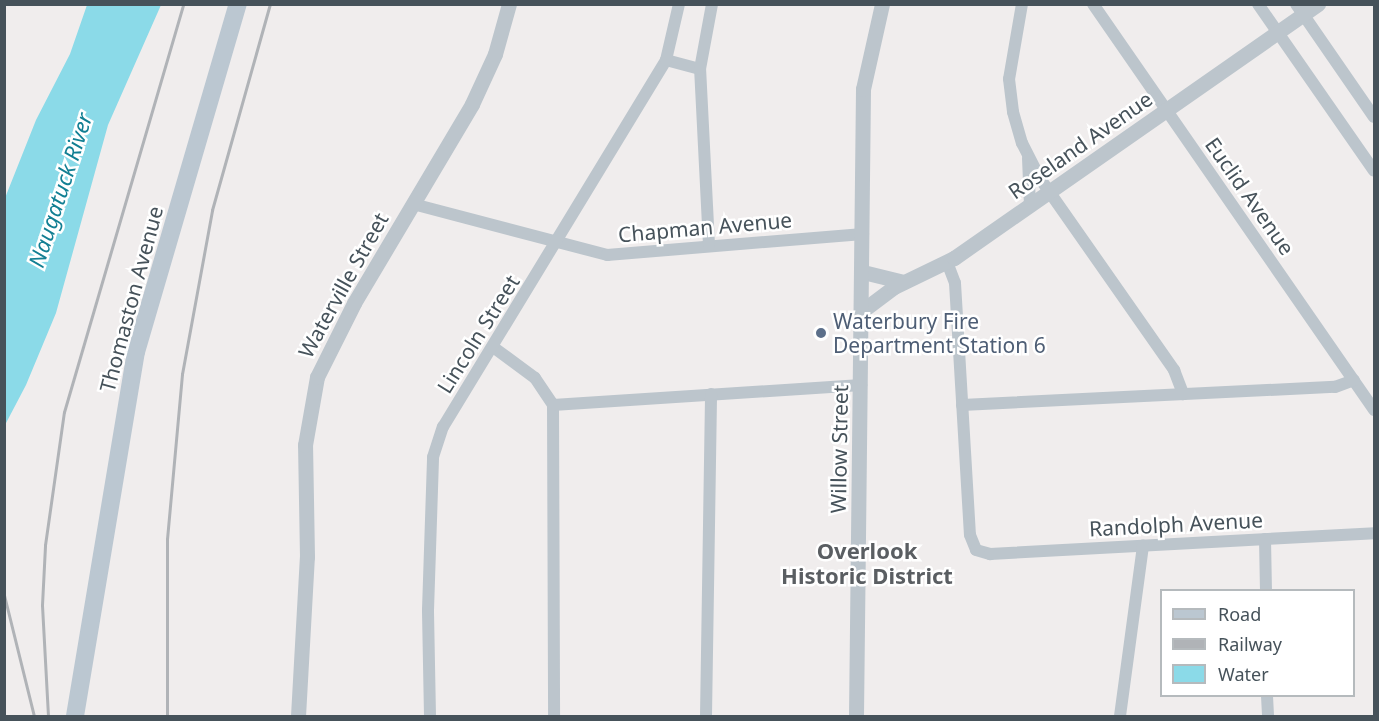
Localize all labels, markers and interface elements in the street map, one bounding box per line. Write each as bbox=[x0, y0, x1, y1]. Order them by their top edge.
street label: Roseland Avenue bbox=[1003, 86, 1157, 204]
water label: Naugatuck River bbox=[23, 109, 97, 271]
street label: Euclid Avenue bbox=[1200, 132, 1300, 260]
street label: Thomaston Avenue bbox=[94, 203, 168, 395]
street label: Chapman Avenue bbox=[617, 207, 793, 247]
street label: Waterville Street bbox=[293, 208, 393, 362]
street label: Lincoln Street bbox=[432, 270, 524, 398]
place label: Waterbury Fire Department Station 6 bbox=[833, 308, 1046, 358]
marker: Waterbury Fire Department Station 6 bbox=[814, 326, 828, 340]
street label: Willow Street bbox=[825, 384, 853, 514]
street label: Randolph Avenue bbox=[1088, 507, 1264, 541]
district label: Overlook Historic District bbox=[781, 537, 953, 588]
legend bbox=[1160, 589, 1355, 697]
text: Road bbox=[1218, 602, 1261, 626]
text: Railway bbox=[1218, 632, 1282, 656]
text: Water bbox=[1218, 662, 1269, 686]

